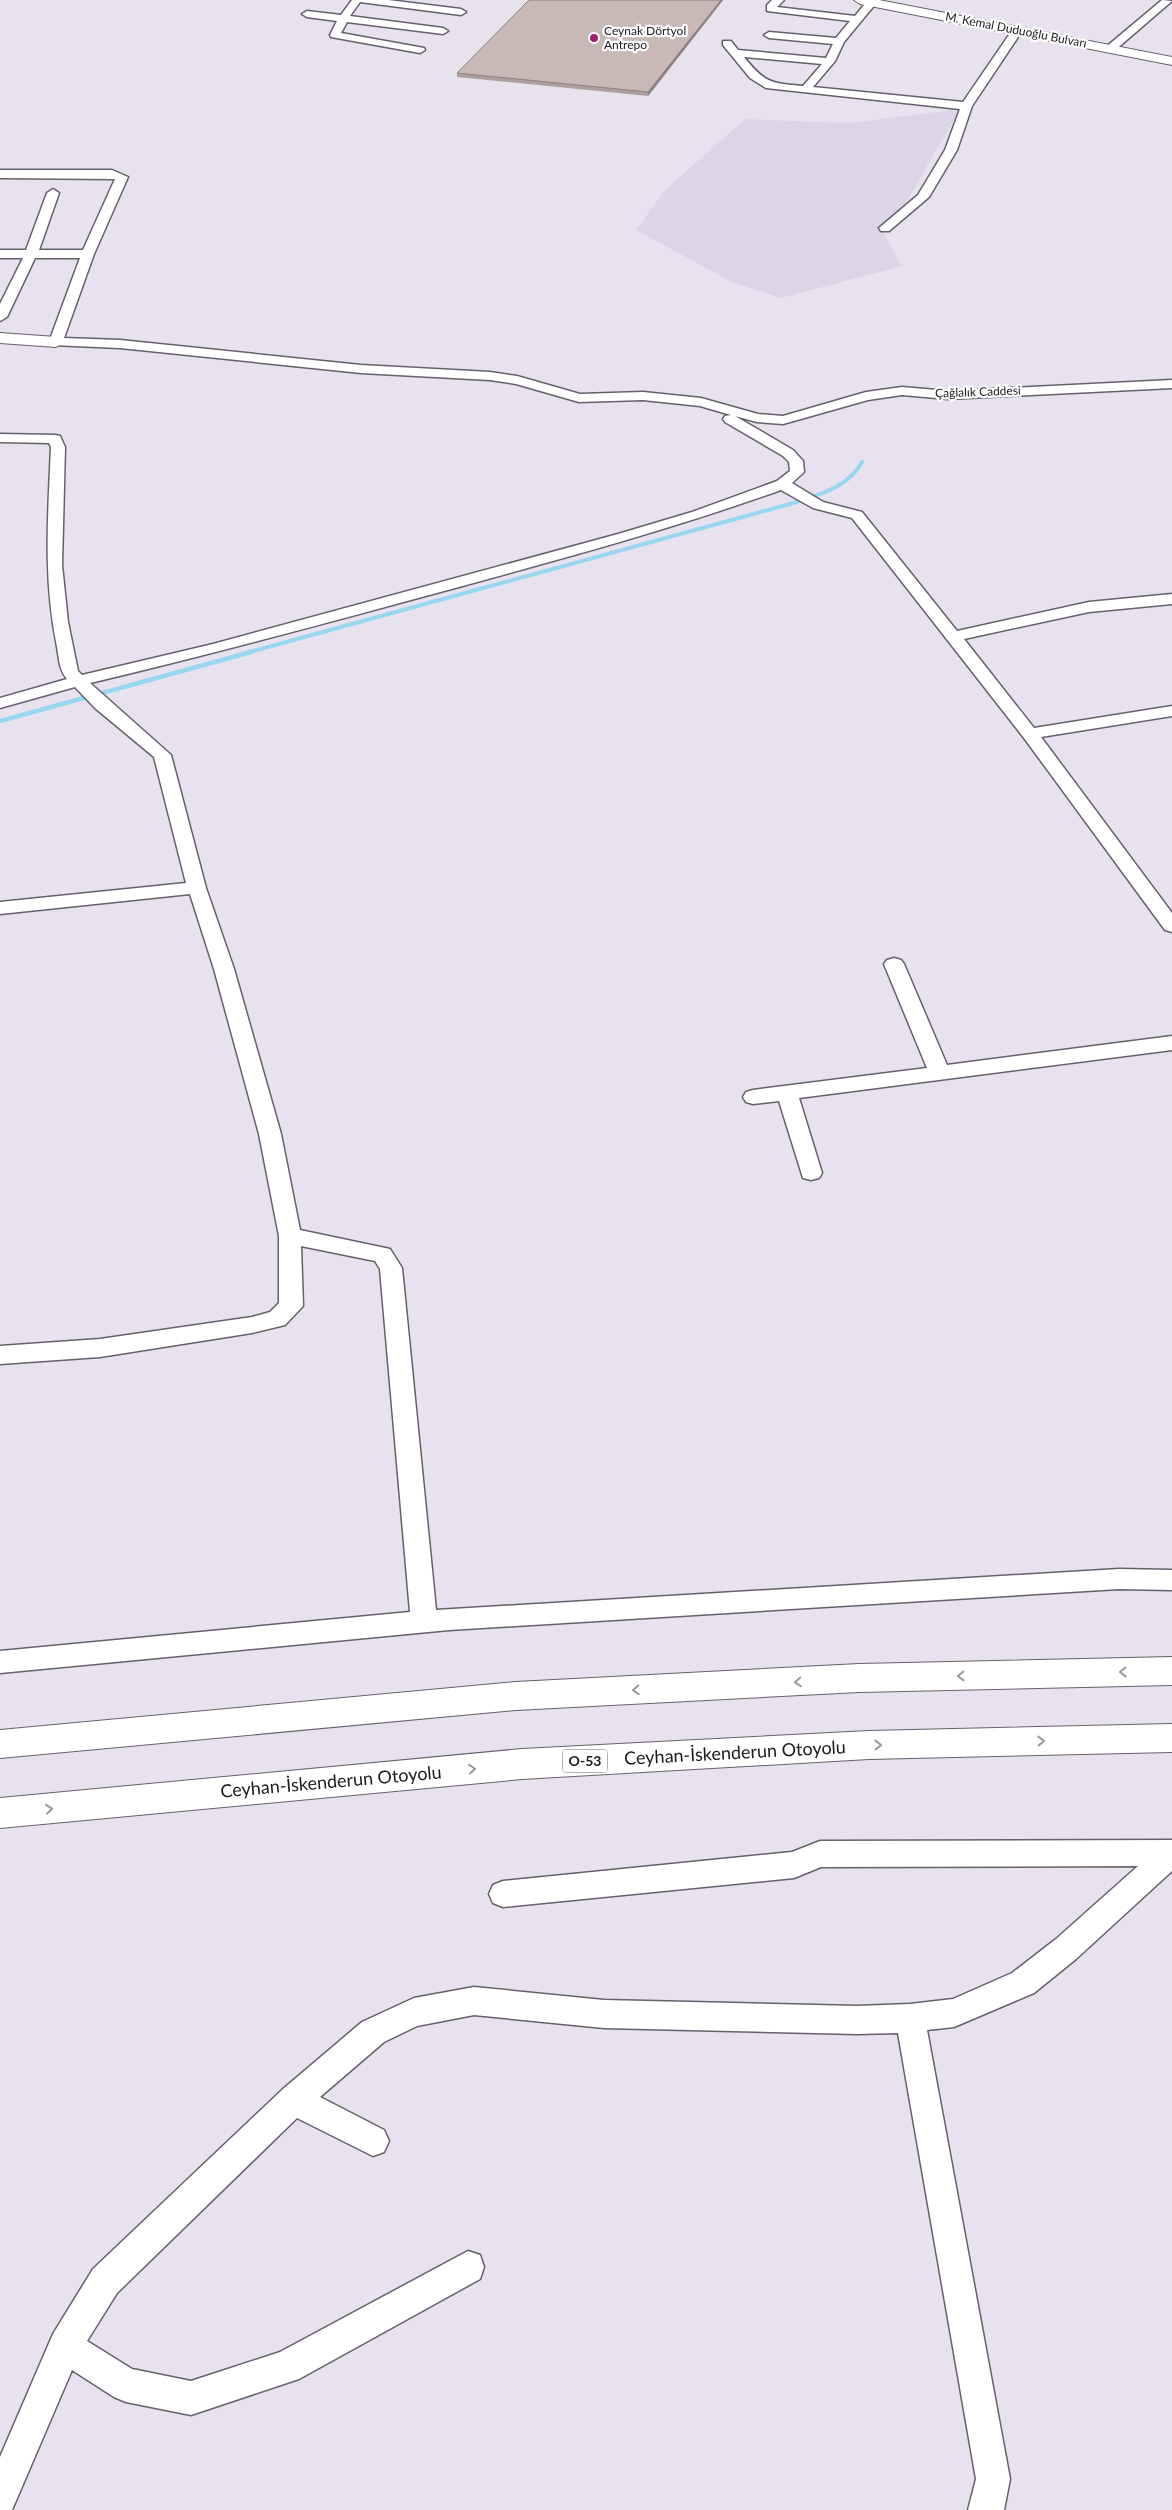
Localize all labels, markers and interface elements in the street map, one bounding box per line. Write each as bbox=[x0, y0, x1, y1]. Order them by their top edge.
street label: M. Kemal Duduoğlu Bulvarı bbox=[944, 8, 1088, 51]
place label: Ceynak Dörtyol Antrepo bbox=[604, 23, 686, 52]
marker: Ceynak Dörtyol Antrepo bbox=[588, 32, 600, 44]
street label: Çağlalık Caddesi bbox=[935, 383, 1021, 400]
one-way arrow bbox=[1119, 1667, 1127, 1677]
one-way arrow bbox=[957, 1671, 964, 1681]
one-way arrow bbox=[794, 1676, 802, 1687]
one-way arrow bbox=[632, 1685, 640, 1696]
street label: Ceyhan-İskenderun Otoyolu bbox=[624, 1735, 846, 1769]
one-way arrow bbox=[1038, 1736, 1045, 1746]
one-way arrow bbox=[875, 1740, 883, 1750]
road number: O-53 bbox=[562, 1750, 608, 1772]
street label: Ceyhan-İskenderun Otoyolu bbox=[219, 1760, 442, 1802]
one-way arrow bbox=[468, 1764, 476, 1775]
one-way arrow bbox=[45, 1803, 53, 1814]

